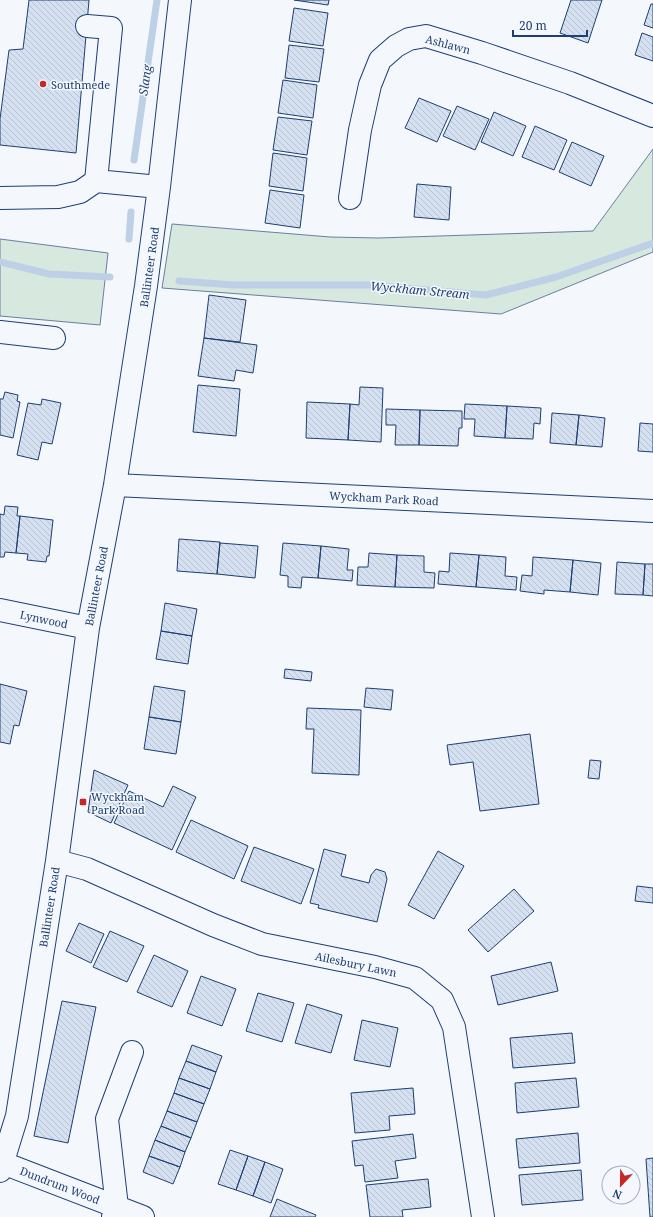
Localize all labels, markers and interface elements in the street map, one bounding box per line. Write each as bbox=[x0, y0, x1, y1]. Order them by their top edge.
scale bar bbox=[513, 12, 587, 38]
text: 20 m bbox=[519, 17, 547, 34]
street label: Ashlawn bbox=[424, 31, 472, 57]
water label: Slang bbox=[134, 62, 156, 97]
place label: Southmede bbox=[51, 77, 110, 92]
marker: Southmede bbox=[38, 79, 48, 89]
street label: Ballinteer Road bbox=[136, 226, 162, 308]
water label: Wyckham Stream bbox=[370, 277, 471, 303]
street label: Wyckham Park Road bbox=[329, 488, 439, 508]
street label: Ballinteer Road bbox=[81, 545, 111, 627]
street label: Lynwood bbox=[19, 607, 70, 631]
place label: Wyckham Park Road bbox=[91, 789, 145, 817]
marker: Wyckham Park Road bbox=[78, 797, 88, 807]
street label: Ballinteer Road bbox=[35, 866, 63, 948]
street label: Ailesbury Lawn bbox=[314, 948, 398, 980]
street label: Dundrum Wood bbox=[18, 1163, 102, 1207]
north arrow bbox=[601, 1165, 641, 1205]
text: N bbox=[610, 1186, 624, 1203]

